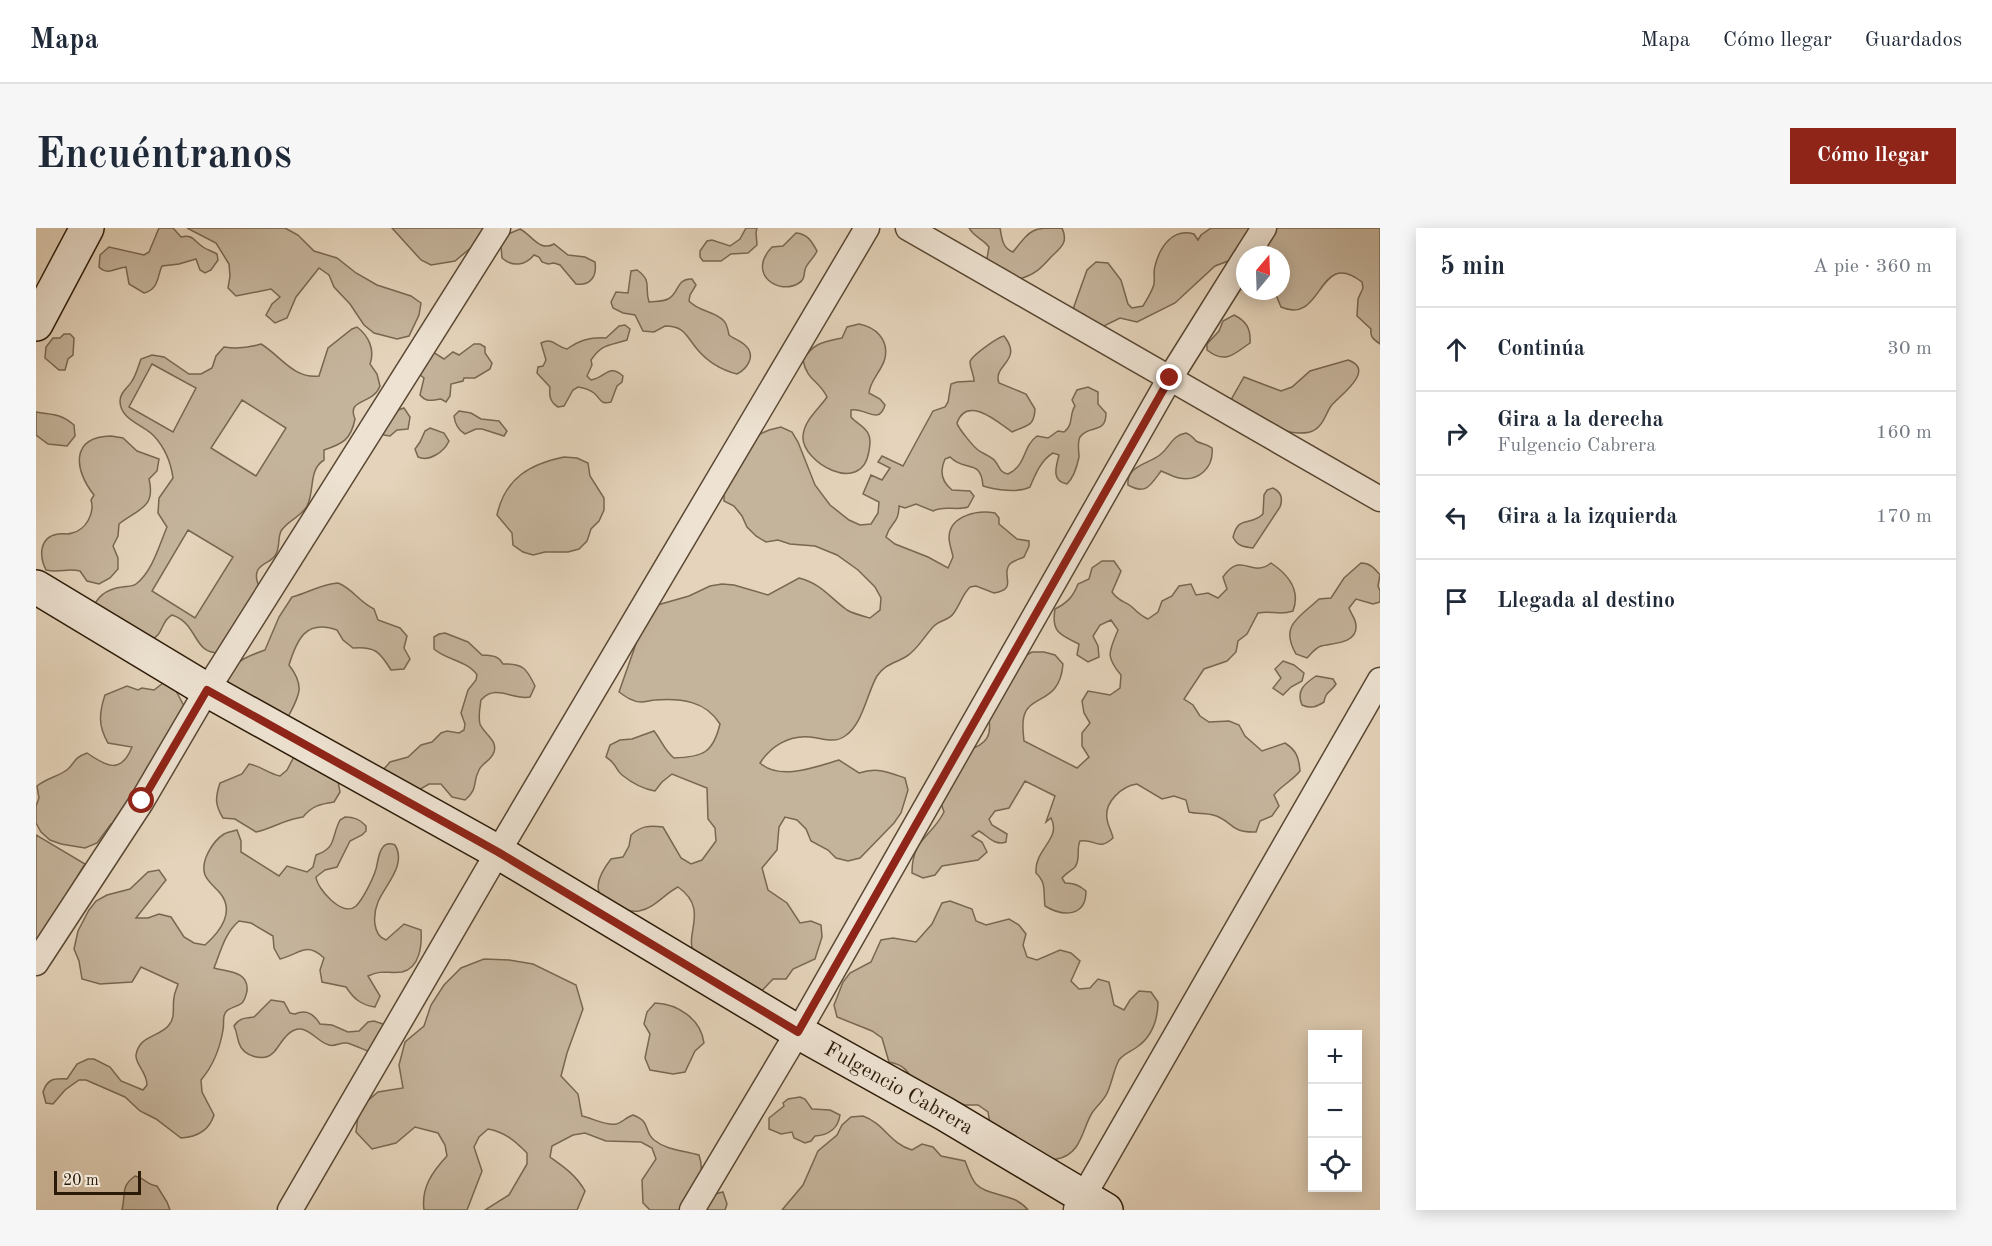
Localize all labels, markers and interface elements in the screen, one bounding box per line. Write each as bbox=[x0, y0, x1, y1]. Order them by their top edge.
text: Mapa bbox=[30, 27, 99, 55]
text: Mapa bbox=[1641, 30, 1690, 51]
text: Cómo llegar bbox=[1723, 30, 1832, 51]
text: Guardados bbox=[1865, 30, 1962, 51]
button: Cómo llegar bbox=[1790, 128, 1956, 184]
text: Encuéntranos bbox=[36, 135, 292, 177]
north arrow bbox=[1236, 246, 1290, 300]
text: 5 min bbox=[1440, 254, 1505, 280]
text: A pie · 360 m bbox=[1813, 257, 1932, 277]
icon: ahead bbox=[1440, 333, 1473, 366]
text: Continúa bbox=[1497, 338, 1585, 360]
text: 30 m bbox=[1887, 339, 1932, 359]
route end bbox=[1156, 364, 1182, 390]
text: Gira a la derecha bbox=[1497, 409, 1664, 431]
icon: right bbox=[1440, 417, 1473, 450]
text: 160 m bbox=[1876, 423, 1932, 443]
text: Fulgencio Cabrera bbox=[1497, 436, 1656, 456]
icon: left bbox=[1440, 501, 1473, 534]
text: Gira a la izquierda bbox=[1497, 506, 1677, 528]
text: 170 m bbox=[1876, 507, 1932, 527]
icon: arrive bbox=[1440, 585, 1473, 618]
text: Llegada al destino bbox=[1497, 590, 1675, 612]
route start bbox=[128, 787, 154, 813]
map controls bbox=[1308, 1030, 1362, 1192]
button: + bbox=[1308, 1030, 1362, 1084]
street label: Fulgencio Cabrera bbox=[821, 1038, 977, 1139]
button: − bbox=[1308, 1084, 1362, 1138]
button: locate bbox=[1308, 1138, 1362, 1192]
scale bar bbox=[54, 1168, 141, 1196]
text: 20 m bbox=[63, 1173, 99, 1189]

